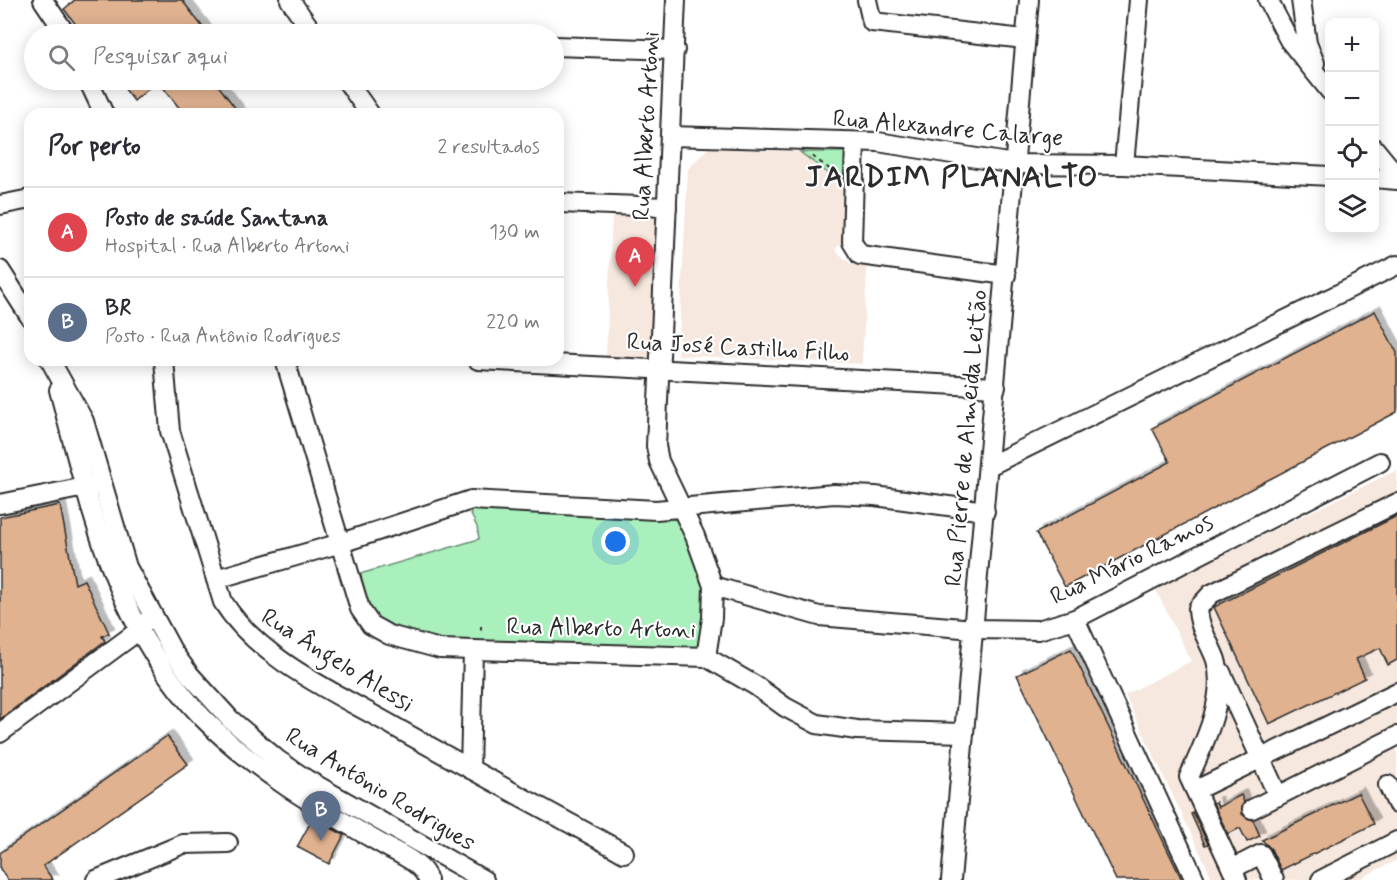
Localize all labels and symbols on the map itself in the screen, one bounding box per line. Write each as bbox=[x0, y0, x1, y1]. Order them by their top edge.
street label: Rua Alberto Artoni bbox=[627, 31, 667, 221]
street label: Rua Alexandre Calarge bbox=[832, 103, 1064, 155]
district label: JARDIM PLANALTO bbox=[805, 158, 1099, 197]
pin: A bbox=[616, 238, 654, 287]
street label: Rua Pierre de Almeida Leitão bbox=[939, 288, 995, 588]
street label: Rua José Castilho Filho bbox=[626, 327, 850, 369]
street label: Rua Mário Ramos bbox=[1045, 507, 1219, 613]
your location bbox=[601, 527, 630, 556]
street label: Rua Ângelo Alessi bbox=[253, 602, 419, 723]
street label: Rua Alberto Artoni bbox=[506, 612, 696, 646]
street label: Rua Antônio Rodrigues bbox=[279, 721, 481, 859]
pin: B bbox=[302, 792, 340, 841]

